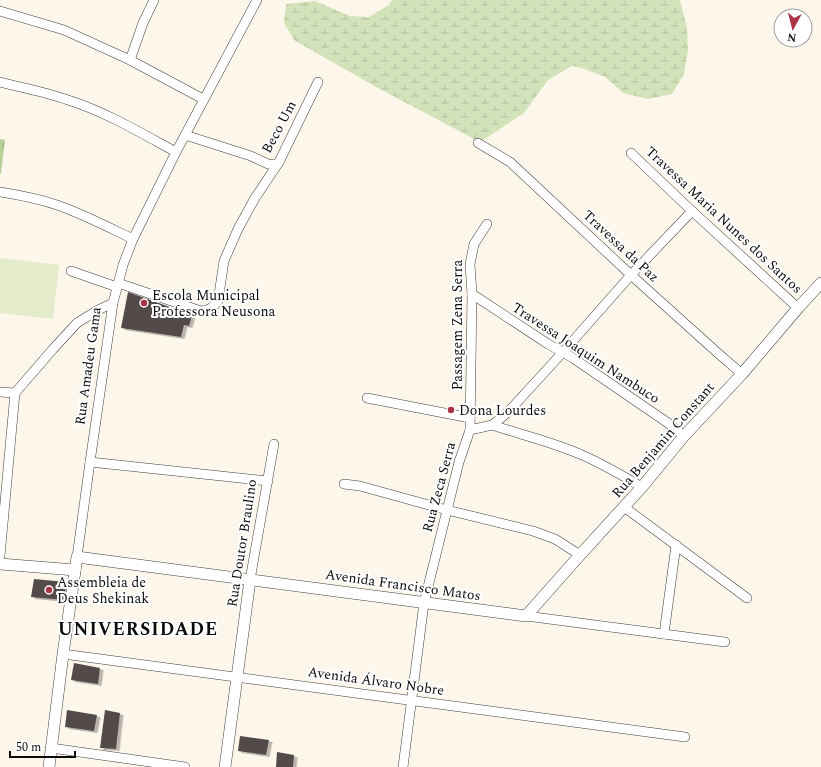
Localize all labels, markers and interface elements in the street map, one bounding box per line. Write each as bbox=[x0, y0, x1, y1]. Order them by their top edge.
north arrow bbox=[773, 8, 813, 48]
text: N bbox=[786, 28, 797, 46]
street label: Beco Um bbox=[256, 97, 302, 157]
street label: Travessa Maria Nunes dos Santos bbox=[641, 142, 807, 298]
street label: Travessa da Paz bbox=[578, 205, 664, 287]
street label: Passagem Zena Serra bbox=[447, 260, 468, 390]
place label: Escola Municipal Professora Neusona bbox=[152, 285, 276, 322]
street label: Travessa Joaquim Nambuco bbox=[508, 297, 664, 409]
marker: Escola Municipal Professora Neusona bbox=[139, 298, 149, 308]
street label: Rua Amadeu Gama bbox=[69, 305, 107, 426]
street label: Rua Benjamin Constant bbox=[607, 377, 719, 503]
place label: Dona Lourdes bbox=[459, 400, 546, 421]
marker: Dona Lourdes bbox=[446, 405, 456, 415]
street label: Rua Zeca Serra bbox=[417, 439, 461, 534]
street label: Rua Doutor Braulino bbox=[222, 478, 262, 608]
street label: Avenida Francisco Matos bbox=[324, 564, 482, 606]
place label: Assembleia de Deus Shekinak bbox=[57, 572, 149, 609]
marker: Assembleia de Deus Shekinak bbox=[44, 585, 54, 595]
district label: UNIVERSIDADE bbox=[58, 616, 218, 643]
street label: Avenida Álvaro Nobre bbox=[306, 661, 446, 701]
scale bar bbox=[10, 733, 75, 759]
text: 50 m bbox=[16, 738, 41, 757]

